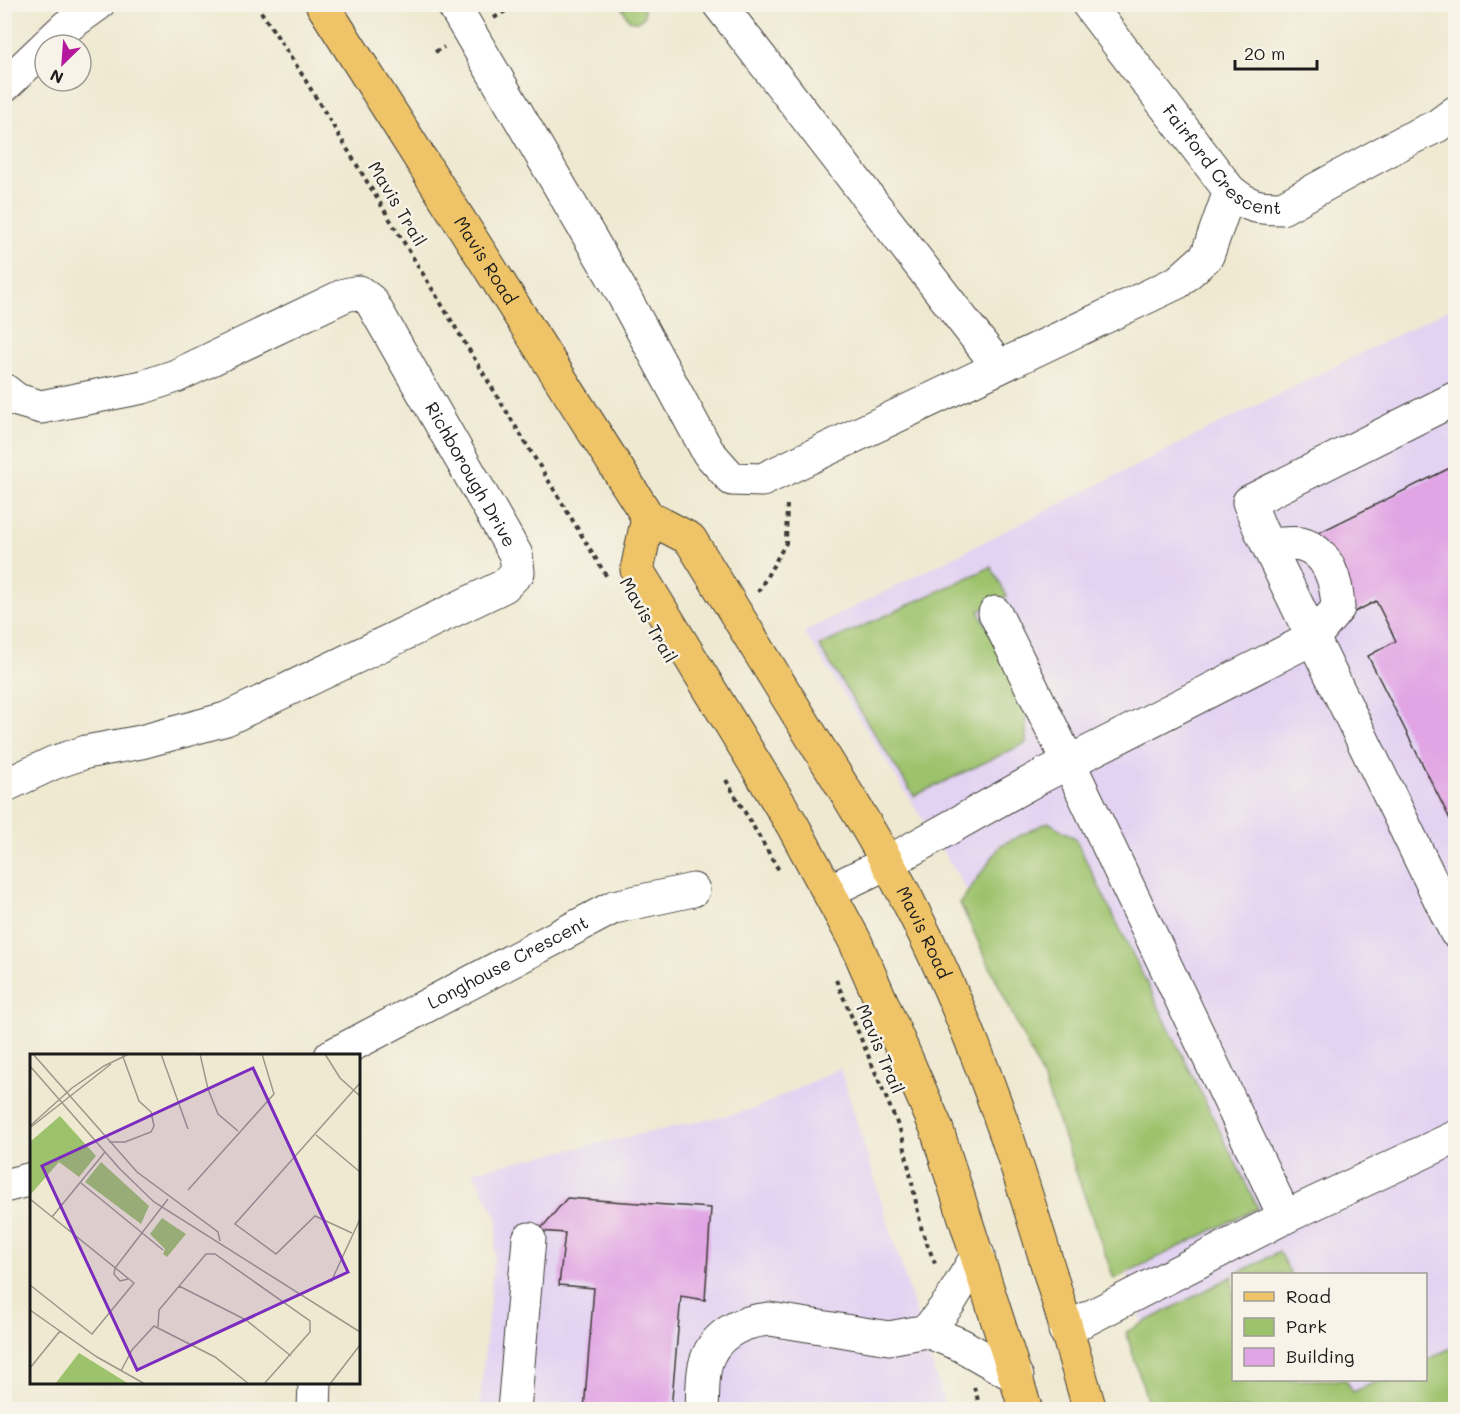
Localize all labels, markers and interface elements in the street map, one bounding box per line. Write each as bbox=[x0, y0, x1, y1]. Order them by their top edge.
north arrow bbox=[33, 33, 93, 93]
scale bar bbox=[1235, 33, 1318, 71]
text: 20 m bbox=[1244, 41, 1285, 65]
text: N bbox=[47, 65, 66, 89]
street label: Fairford Crescent bbox=[1157, 99, 1281, 219]
street label: Mavis Trail bbox=[363, 156, 433, 251]
street label: Mavis Road bbox=[449, 211, 523, 309]
street label: Richborough Drive bbox=[420, 397, 522, 551]
street label: Mavis Trail bbox=[615, 572, 683, 667]
street label: Mavis Road bbox=[891, 882, 957, 982]
street label: Longhouse Crescent bbox=[423, 910, 592, 1014]
street label: Mavis Trail bbox=[851, 1000, 911, 1097]
inset map bbox=[30, 1054, 360, 1384]
legend bbox=[1232, 1273, 1427, 1381]
text: Road bbox=[1286, 1284, 1331, 1308]
text: Park bbox=[1286, 1314, 1327, 1338]
text: Building bbox=[1286, 1344, 1354, 1368]

